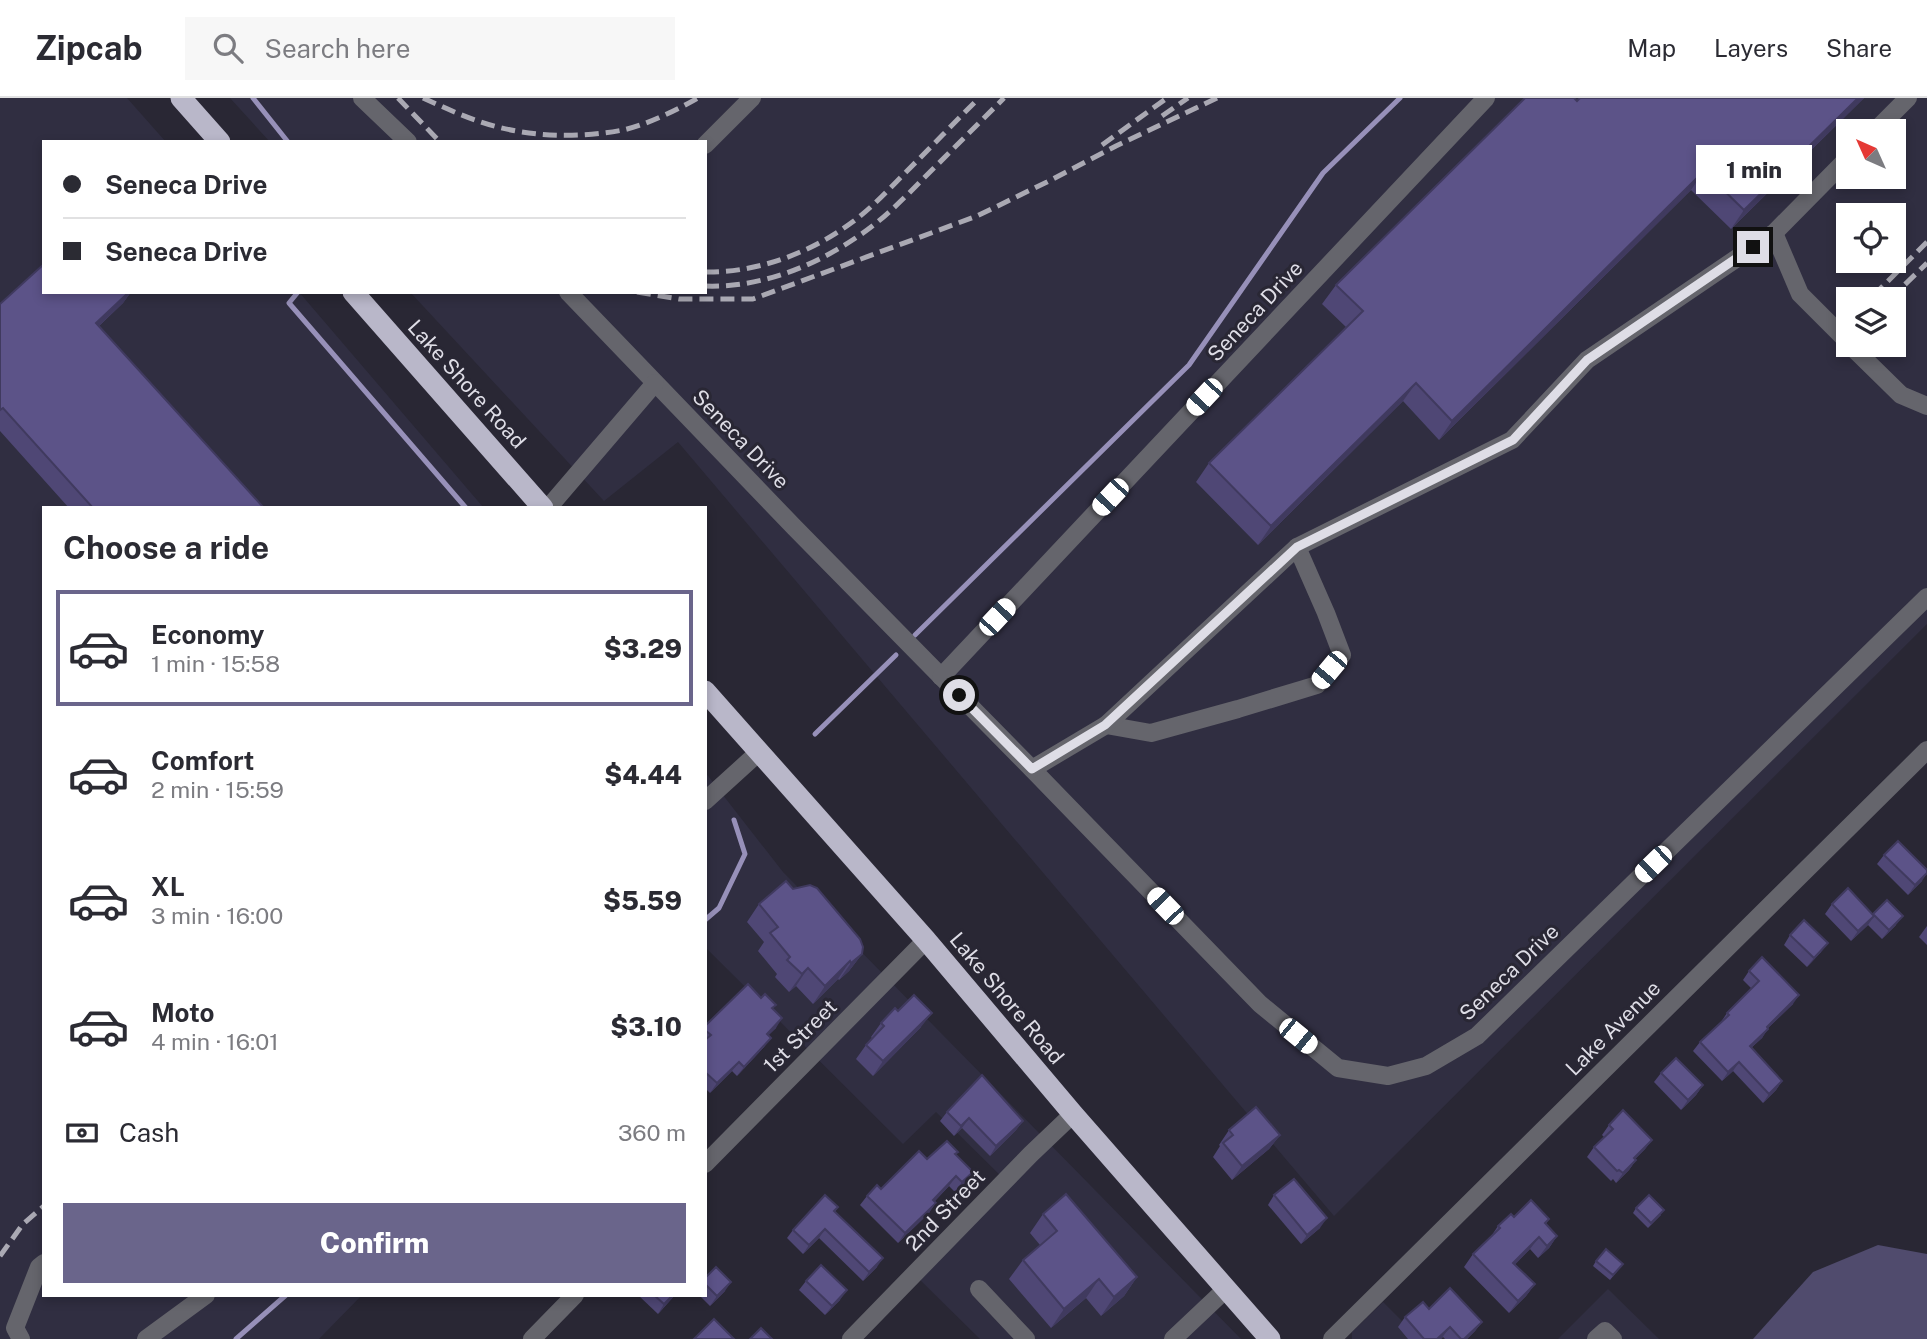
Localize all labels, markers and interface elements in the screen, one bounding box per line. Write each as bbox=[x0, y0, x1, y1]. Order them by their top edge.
search box bbox=[185, 17, 675, 80]
text: Zipcab bbox=[35, 29, 143, 67]
icon: search bbox=[209, 29, 247, 67]
text: Search here bbox=[265, 33, 411, 64]
text: Map bbox=[1627, 34, 1676, 62]
text: Layers bbox=[1714, 34, 1788, 62]
text: Share bbox=[1826, 34, 1892, 62]
north arrow bbox=[1836, 119, 1906, 189]
map controls bbox=[1836, 119, 1906, 357]
callout: 1 min bbox=[1695, 145, 1811, 194]
text: 1 min bbox=[1726, 156, 1782, 183]
text: Seneca Drive bbox=[105, 169, 267, 200]
button: locate bbox=[1836, 203, 1906, 273]
route end bbox=[1737, 231, 1769, 263]
text: Seneca Drive bbox=[105, 236, 267, 267]
street label: Seneca Drive bbox=[1202, 256, 1308, 366]
button: layers bbox=[1836, 287, 1906, 357]
street label: Lake Shore Road bbox=[403, 315, 531, 453]
car bbox=[1182, 374, 1227, 420]
street label: Seneca Drive bbox=[687, 384, 795, 494]
car bbox=[1088, 474, 1133, 520]
text: Choose a ride bbox=[63, 529, 269, 566]
car bbox=[975, 594, 1020, 640]
icon: car bbox=[67, 617, 130, 680]
text: Economy bbox=[151, 619, 264, 650]
text: $3.29 bbox=[604, 633, 682, 664]
car bbox=[1308, 647, 1351, 693]
text: 1 min · 15:58 bbox=[151, 650, 280, 677]
route start bbox=[943, 679, 975, 711]
icon: car bbox=[67, 743, 130, 806]
text: Comfort bbox=[151, 745, 254, 776]
text: $4.44 bbox=[604, 759, 682, 790]
text: 2 min · 15:59 bbox=[151, 776, 284, 803]
car bbox=[1631, 842, 1676, 886]
icon: car bbox=[67, 869, 130, 932]
text: XL bbox=[151, 871, 185, 902]
car bbox=[1143, 884, 1188, 928]
text: $5.59 bbox=[603, 885, 682, 916]
text: 3 min · 16:00 bbox=[151, 902, 283, 929]
street label: Seneca Drive bbox=[1454, 918, 1564, 1026]
street label: Lake Shore Road bbox=[945, 927, 1069, 1069]
street label: Lake Avenue bbox=[1560, 975, 1666, 1081]
street label: 1st Street bbox=[758, 994, 842, 1078]
icon: car bbox=[67, 995, 130, 1058]
text: Moto bbox=[151, 997, 214, 1028]
text: $3.10 bbox=[610, 1011, 682, 1042]
car bbox=[1276, 1015, 1321, 1057]
text: 4 min · 16:01 bbox=[151, 1028, 279, 1055]
icon: cash bbox=[63, 1114, 101, 1152]
text: Cash bbox=[119, 1117, 179, 1148]
text: 360 m bbox=[618, 1119, 686, 1146]
street label: 2nd Street bbox=[900, 1164, 990, 1256]
button: Confirm bbox=[63, 1203, 686, 1283]

